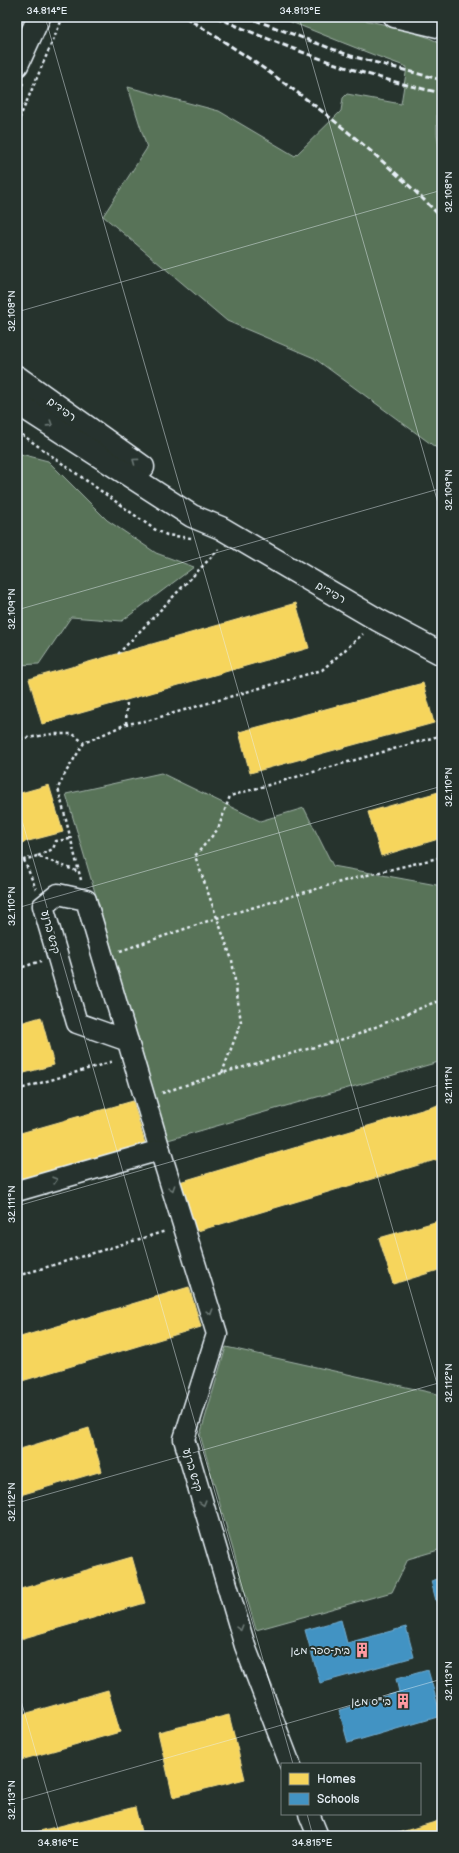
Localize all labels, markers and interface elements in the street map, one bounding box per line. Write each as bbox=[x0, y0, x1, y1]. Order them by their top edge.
text: 34.814°E bbox=[27, 5, 68, 17]
text: 34.813°E bbox=[279, 5, 321, 17]
text: 32.108°N bbox=[443, 171, 455, 213]
text: 32.108°N bbox=[6, 290, 18, 332]
street label: רפידים bbox=[45, 395, 79, 424]
one-way arrow bbox=[46, 419, 53, 427]
one-way arrow bbox=[132, 459, 139, 466]
text: 32.109°N bbox=[443, 469, 455, 511]
street label: רפידים bbox=[313, 579, 348, 606]
text: 32.109°N bbox=[6, 588, 18, 630]
text: 32.110°N bbox=[443, 767, 455, 807]
text: 32.110°N bbox=[6, 886, 18, 926]
street label: קדש ברנע bbox=[38, 909, 63, 956]
text: 32.111°N bbox=[443, 1066, 455, 1104]
one-way arrow bbox=[51, 1176, 58, 1185]
one-way arrow bbox=[167, 1184, 176, 1191]
text: 32.111°N bbox=[6, 1185, 18, 1223]
one-way arrow bbox=[205, 1308, 214, 1315]
text: 32.112°N bbox=[443, 1363, 455, 1403]
street label: קדש ברנע bbox=[180, 1447, 205, 1494]
text: 32.112°N bbox=[6, 1482, 18, 1522]
one-way arrow bbox=[198, 1500, 207, 1507]
one-way arrow bbox=[235, 1624, 244, 1631]
building icon: בית-ספר מגן bbox=[353, 1641, 371, 1659]
place label: בית-ספר מגן bbox=[290, 1644, 350, 1657]
text: 32.113°N bbox=[443, 1661, 455, 1701]
building icon: בי"ס מגן bbox=[394, 1692, 412, 1710]
place label: בי"ס מגן bbox=[351, 1695, 391, 1708]
legend bbox=[281, 1763, 421, 1815]
text: Homes bbox=[317, 1772, 356, 1787]
text: 32.113°N bbox=[6, 1780, 18, 1820]
text: Schools bbox=[317, 1792, 360, 1807]
text: 34.816°E bbox=[37, 1837, 79, 1849]
text: 34.815°E bbox=[292, 1837, 333, 1849]

